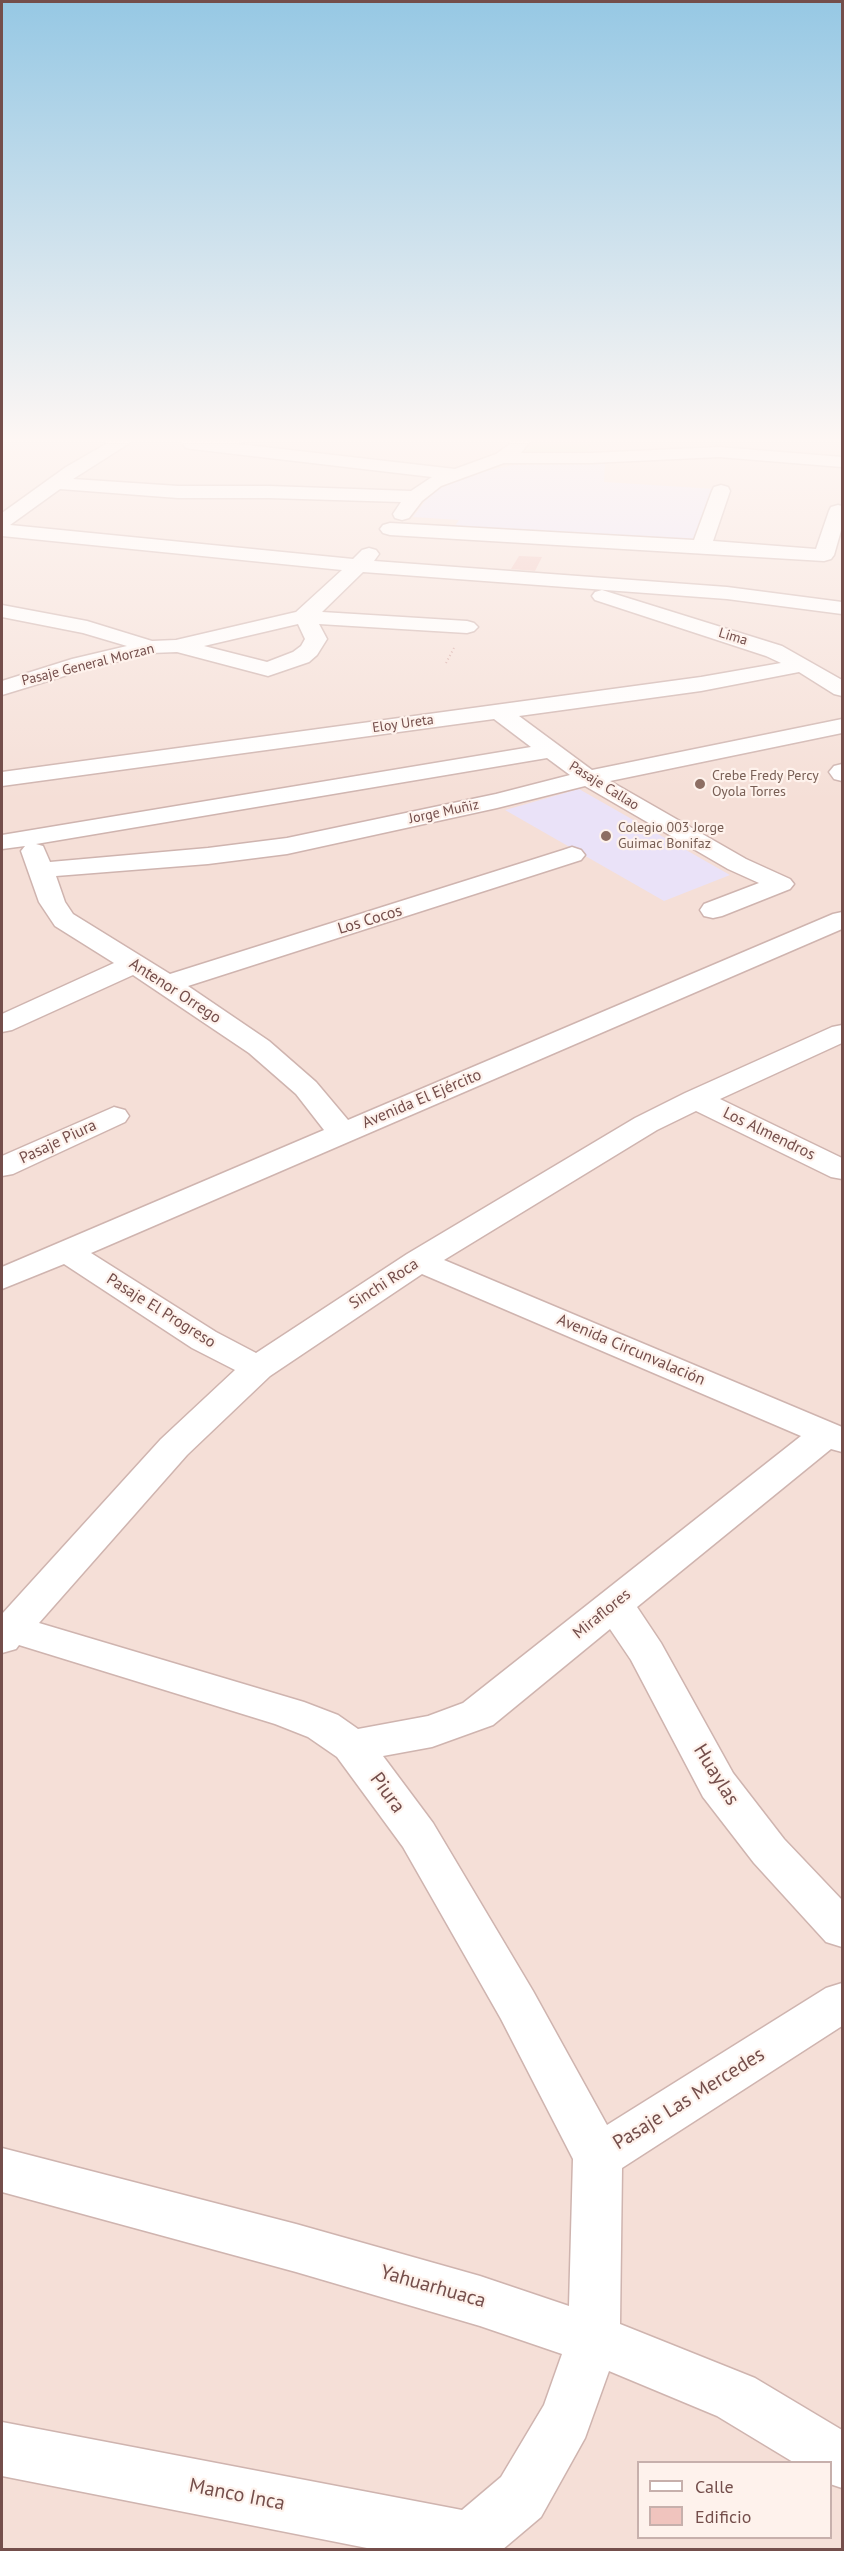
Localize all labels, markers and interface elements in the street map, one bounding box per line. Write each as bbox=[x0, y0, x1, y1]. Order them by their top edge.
street label: Lima bbox=[717, 625, 749, 649]
street label: Pasaje General Morzan bbox=[20, 640, 156, 690]
street label: Eloy Ureta bbox=[371, 711, 435, 737]
street label: Pasaje Callao bbox=[566, 758, 642, 814]
place label: Crebe Fredy Percy Oyola Torres bbox=[712, 768, 819, 801]
marker: Crebe Fredy Percy Oyola Torres bbox=[693, 777, 707, 791]
street label: Jorge Muñiz bbox=[408, 796, 480, 828]
place label: Colegio 003 Jorge Guimac Bonifaz bbox=[618, 820, 724, 852]
marker: Colegio 003 Jorge Guimac Bonifaz bbox=[599, 829, 613, 843]
street label: Los Cocos bbox=[336, 901, 404, 939]
street label: Antenor Orrego bbox=[126, 954, 224, 1028]
street label: Avenida El Ejército bbox=[360, 1065, 484, 1133]
street label: Los Almendros bbox=[720, 1103, 818, 1165]
street label: Pasaje Piura bbox=[16, 1116, 100, 1168]
street label: Sinchi Roca bbox=[346, 1255, 422, 1313]
street label: Pasaje El Progreso bbox=[103, 1270, 219, 1352]
street label: Avenida Circunvalación bbox=[554, 1310, 708, 1390]
street label: Miraflores bbox=[569, 1585, 635, 1643]
street label: Huaylas bbox=[688, 1740, 744, 1810]
street label: Piura bbox=[364, 1768, 410, 1818]
street label: Pasaje Las Mercedes bbox=[609, 2043, 769, 2155]
street label: Yahuarhuaca bbox=[377, 2260, 489, 2314]
legend bbox=[637, 2461, 832, 2539]
street label: Manco Inca bbox=[187, 2474, 287, 2516]
text: Calle bbox=[695, 2475, 734, 2498]
text: Edificio bbox=[695, 2505, 751, 2528]

